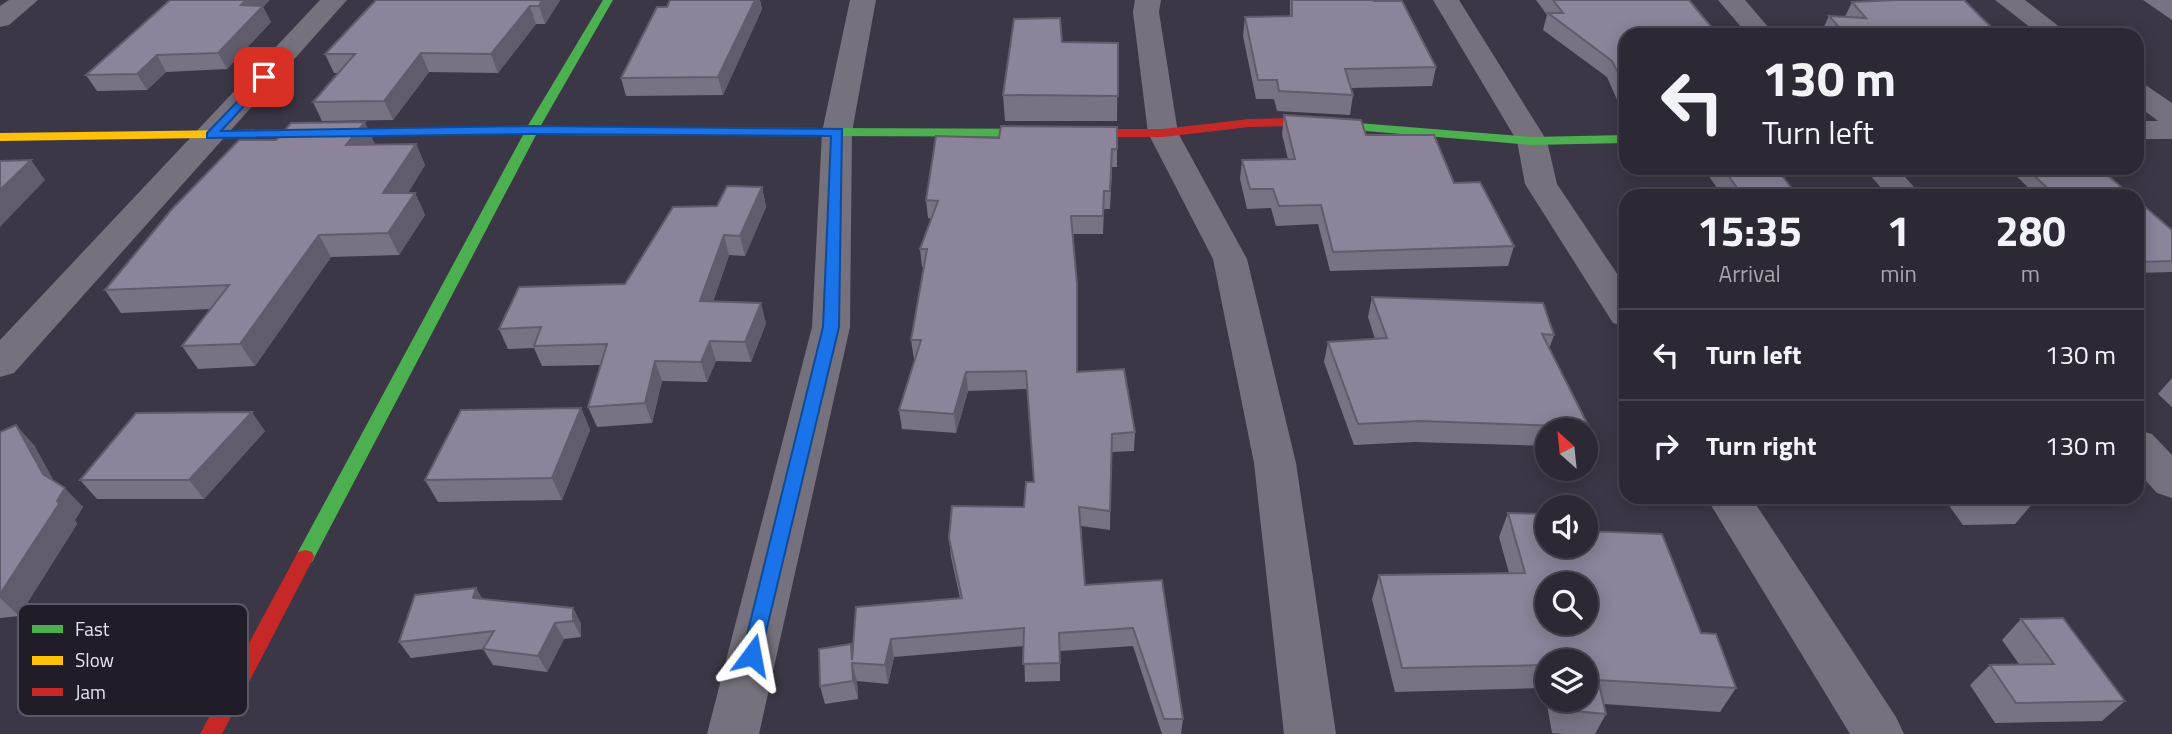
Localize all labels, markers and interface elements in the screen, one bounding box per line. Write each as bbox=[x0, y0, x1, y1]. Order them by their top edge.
text: 130 m bbox=[1762, 40, 1896, 115]
pin bbox=[234, 47, 294, 107]
icon: left bbox=[1647, 56, 1738, 147]
icon: arrive bbox=[245, 58, 283, 96]
text: Turn left bbox=[1762, 108, 1874, 156]
text: 15:35 bbox=[1697, 198, 1802, 262]
text: 1 bbox=[1887, 198, 1910, 262]
text: 280 bbox=[1995, 198, 2066, 262]
text: Arrival bbox=[1718, 256, 1781, 291]
text: min bbox=[1880, 256, 1917, 291]
text: m bbox=[2021, 256, 2040, 291]
text: Turn left bbox=[1706, 335, 1801, 374]
text: 130 m bbox=[2045, 335, 2116, 374]
icon: left bbox=[1647, 336, 1685, 374]
north arrow bbox=[1535, 418, 1598, 481]
map controls bbox=[1535, 418, 1598, 712]
text: Turn right bbox=[1706, 426, 1817, 465]
text: 130 m bbox=[2045, 426, 2116, 465]
icon: right bbox=[1647, 427, 1685, 465]
button: sound bbox=[1535, 495, 1598, 558]
button: search bbox=[1535, 572, 1598, 635]
legend bbox=[18, 604, 248, 716]
text: Fast bbox=[75, 614, 110, 643]
position arrow bbox=[715, 618, 789, 692]
text: Slow bbox=[75, 645, 114, 674]
button: layers bbox=[1535, 649, 1598, 712]
text: Jam bbox=[75, 677, 106, 706]

